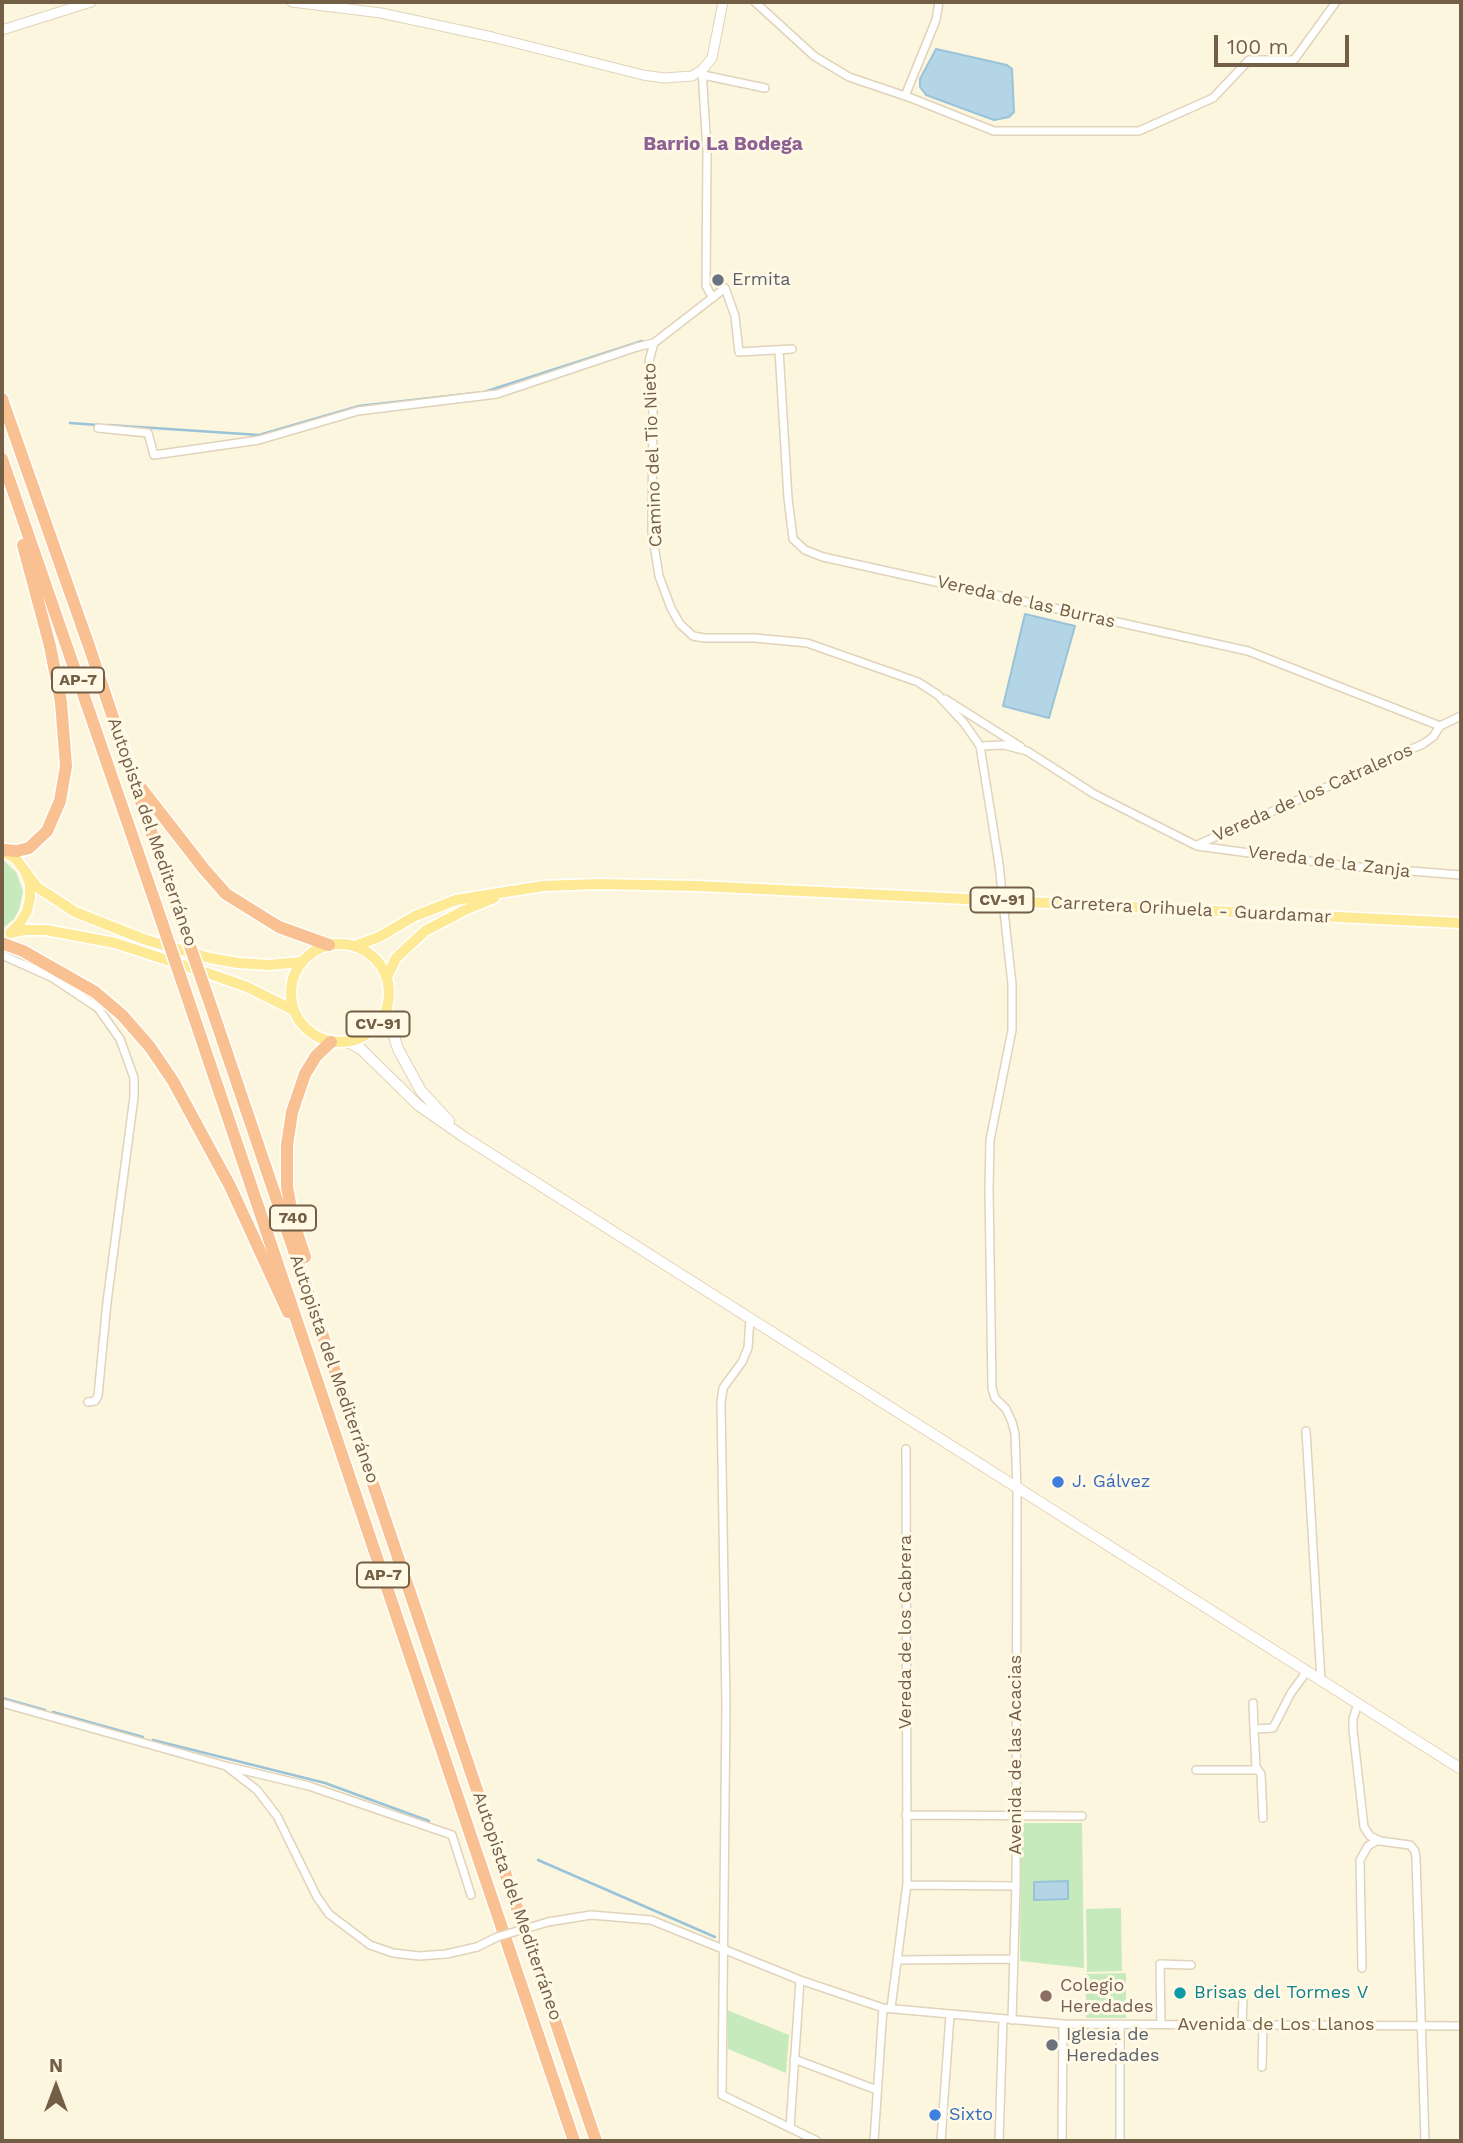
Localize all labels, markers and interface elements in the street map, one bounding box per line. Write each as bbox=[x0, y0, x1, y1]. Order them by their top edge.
scale bar bbox=[1218, 21, 1353, 65]
text: 100 m bbox=[1227, 34, 1289, 59]
district label: Barrio La Bodega bbox=[643, 133, 803, 155]
place label: Ermita bbox=[732, 269, 790, 291]
marker: Ermita bbox=[710, 272, 726, 288]
street label: Camino del Tio Nieto bbox=[639, 362, 667, 548]
street label: Vereda de las Burras bbox=[935, 571, 1117, 633]
road number: AP-7 bbox=[52, 667, 104, 692]
street label: Autopista del Mediterráneo bbox=[103, 715, 201, 949]
street label: Vereda de los Catraleros bbox=[1210, 739, 1416, 847]
street label: Vereda de la Zanja bbox=[1247, 841, 1411, 883]
road number: CV-91 bbox=[970, 888, 1034, 912]
street label: Carretera Orihuela - Guardamar bbox=[1050, 892, 1332, 928]
road number: CV-91 bbox=[346, 1012, 410, 1036]
road number: 740 bbox=[270, 1206, 316, 1230]
street label: Autopista del Mediterráneo bbox=[285, 1252, 383, 1486]
place label: J. Gálvez bbox=[1072, 1471, 1150, 1493]
marker: J. Gálvez bbox=[1050, 1474, 1066, 1490]
street label: Vereda de los Cabrera bbox=[895, 1535, 917, 1729]
road number: AP-7 bbox=[357, 1562, 409, 1588]
street label: Avenida de las Acacias bbox=[1005, 1655, 1027, 1855]
street label: Autopista del Mediterráneo bbox=[468, 1789, 566, 2023]
place label: Colegio Heredades bbox=[1060, 1975, 1154, 2018]
place label: Brisas del Tormes V bbox=[1194, 1982, 1368, 2004]
marker: Brisas del Tormes V bbox=[1172, 1985, 1188, 2001]
marker: Colegio Heredades bbox=[1038, 1988, 1054, 2004]
street label: Avenida de Los Llanos bbox=[1177, 2014, 1375, 2036]
place label: Iglesia de Heredades bbox=[1066, 2024, 1160, 2066]
marker: Iglesia de Heredades bbox=[1044, 2037, 1060, 2053]
north arrow bbox=[21, 2052, 91, 2122]
text: N bbox=[49, 2054, 63, 2077]
place label: Sixto bbox=[949, 2104, 993, 2126]
marker: Sixto bbox=[927, 2107, 943, 2123]

